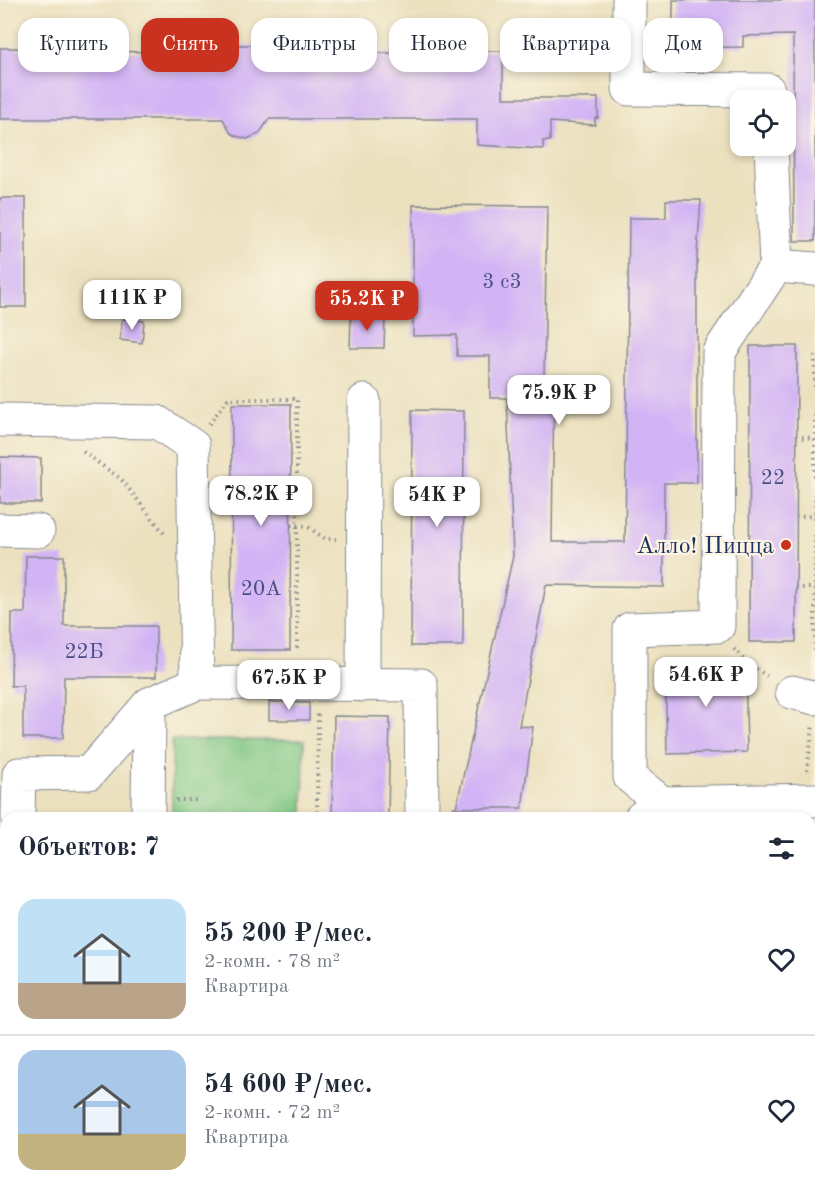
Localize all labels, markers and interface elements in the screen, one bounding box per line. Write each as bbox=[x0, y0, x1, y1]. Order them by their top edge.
chip: Купить bbox=[18, 18, 129, 72]
chip: Снять bbox=[141, 18, 239, 72]
chip: Фильтры bbox=[251, 18, 377, 72]
chip: Новое bbox=[389, 18, 488, 72]
chip: Квартира bbox=[500, 18, 631, 72]
chip: Дом bbox=[643, 18, 723, 72]
map controls bbox=[730, 90, 796, 156]
button: locate bbox=[730, 90, 796, 156]
house number: 3 с3 bbox=[482, 272, 522, 293]
pin: 111K ₽ bbox=[83, 280, 181, 331]
pin: 55.2K ₽ bbox=[312, 281, 422, 332]
text: 111K ₽ bbox=[97, 289, 167, 309]
text: 55.2K ₽ bbox=[329, 290, 405, 310]
pin: 75.9K ₽ bbox=[504, 375, 614, 426]
text: 75.9K ₽ bbox=[521, 384, 597, 404]
house number: 22 bbox=[761, 468, 785, 489]
pin: 78.2K ₽ bbox=[206, 476, 316, 527]
pin: 54K ₽ bbox=[395, 477, 479, 528]
text: 78.2K ₽ bbox=[223, 485, 299, 505]
text: 54K ₽ bbox=[408, 486, 466, 506]
place label: Алло! Пицца bbox=[636, 535, 774, 559]
marker: Алло! Пицца bbox=[779, 538, 793, 552]
house number: 20А bbox=[241, 579, 281, 600]
house number: 22Б bbox=[64, 642, 104, 663]
pin: 54.6K ₽ bbox=[651, 657, 761, 708]
pin: 67.5K ₽ bbox=[234, 660, 344, 711]
text: 54.6K ₽ bbox=[668, 666, 744, 686]
text: 67.5K ₽ bbox=[251, 669, 327, 689]
icon: filters bbox=[765, 832, 798, 865]
text: Объектов: 7 bbox=[18, 835, 159, 861]
text: 55 200 ₽/мес. bbox=[204, 921, 372, 947]
icon: home bbox=[66, 923, 138, 995]
icon: heart bbox=[765, 943, 798, 976]
text: 2-комн. · 78 m² bbox=[204, 952, 340, 972]
text: Квартира bbox=[204, 977, 289, 997]
text: 54 600 ₽/мес. bbox=[204, 1072, 372, 1098]
icon: home bbox=[66, 1074, 138, 1146]
icon: heart bbox=[765, 1094, 798, 1127]
text: 2-комн. · 72 m² bbox=[204, 1103, 340, 1123]
text: Квартира bbox=[204, 1128, 289, 1148]

